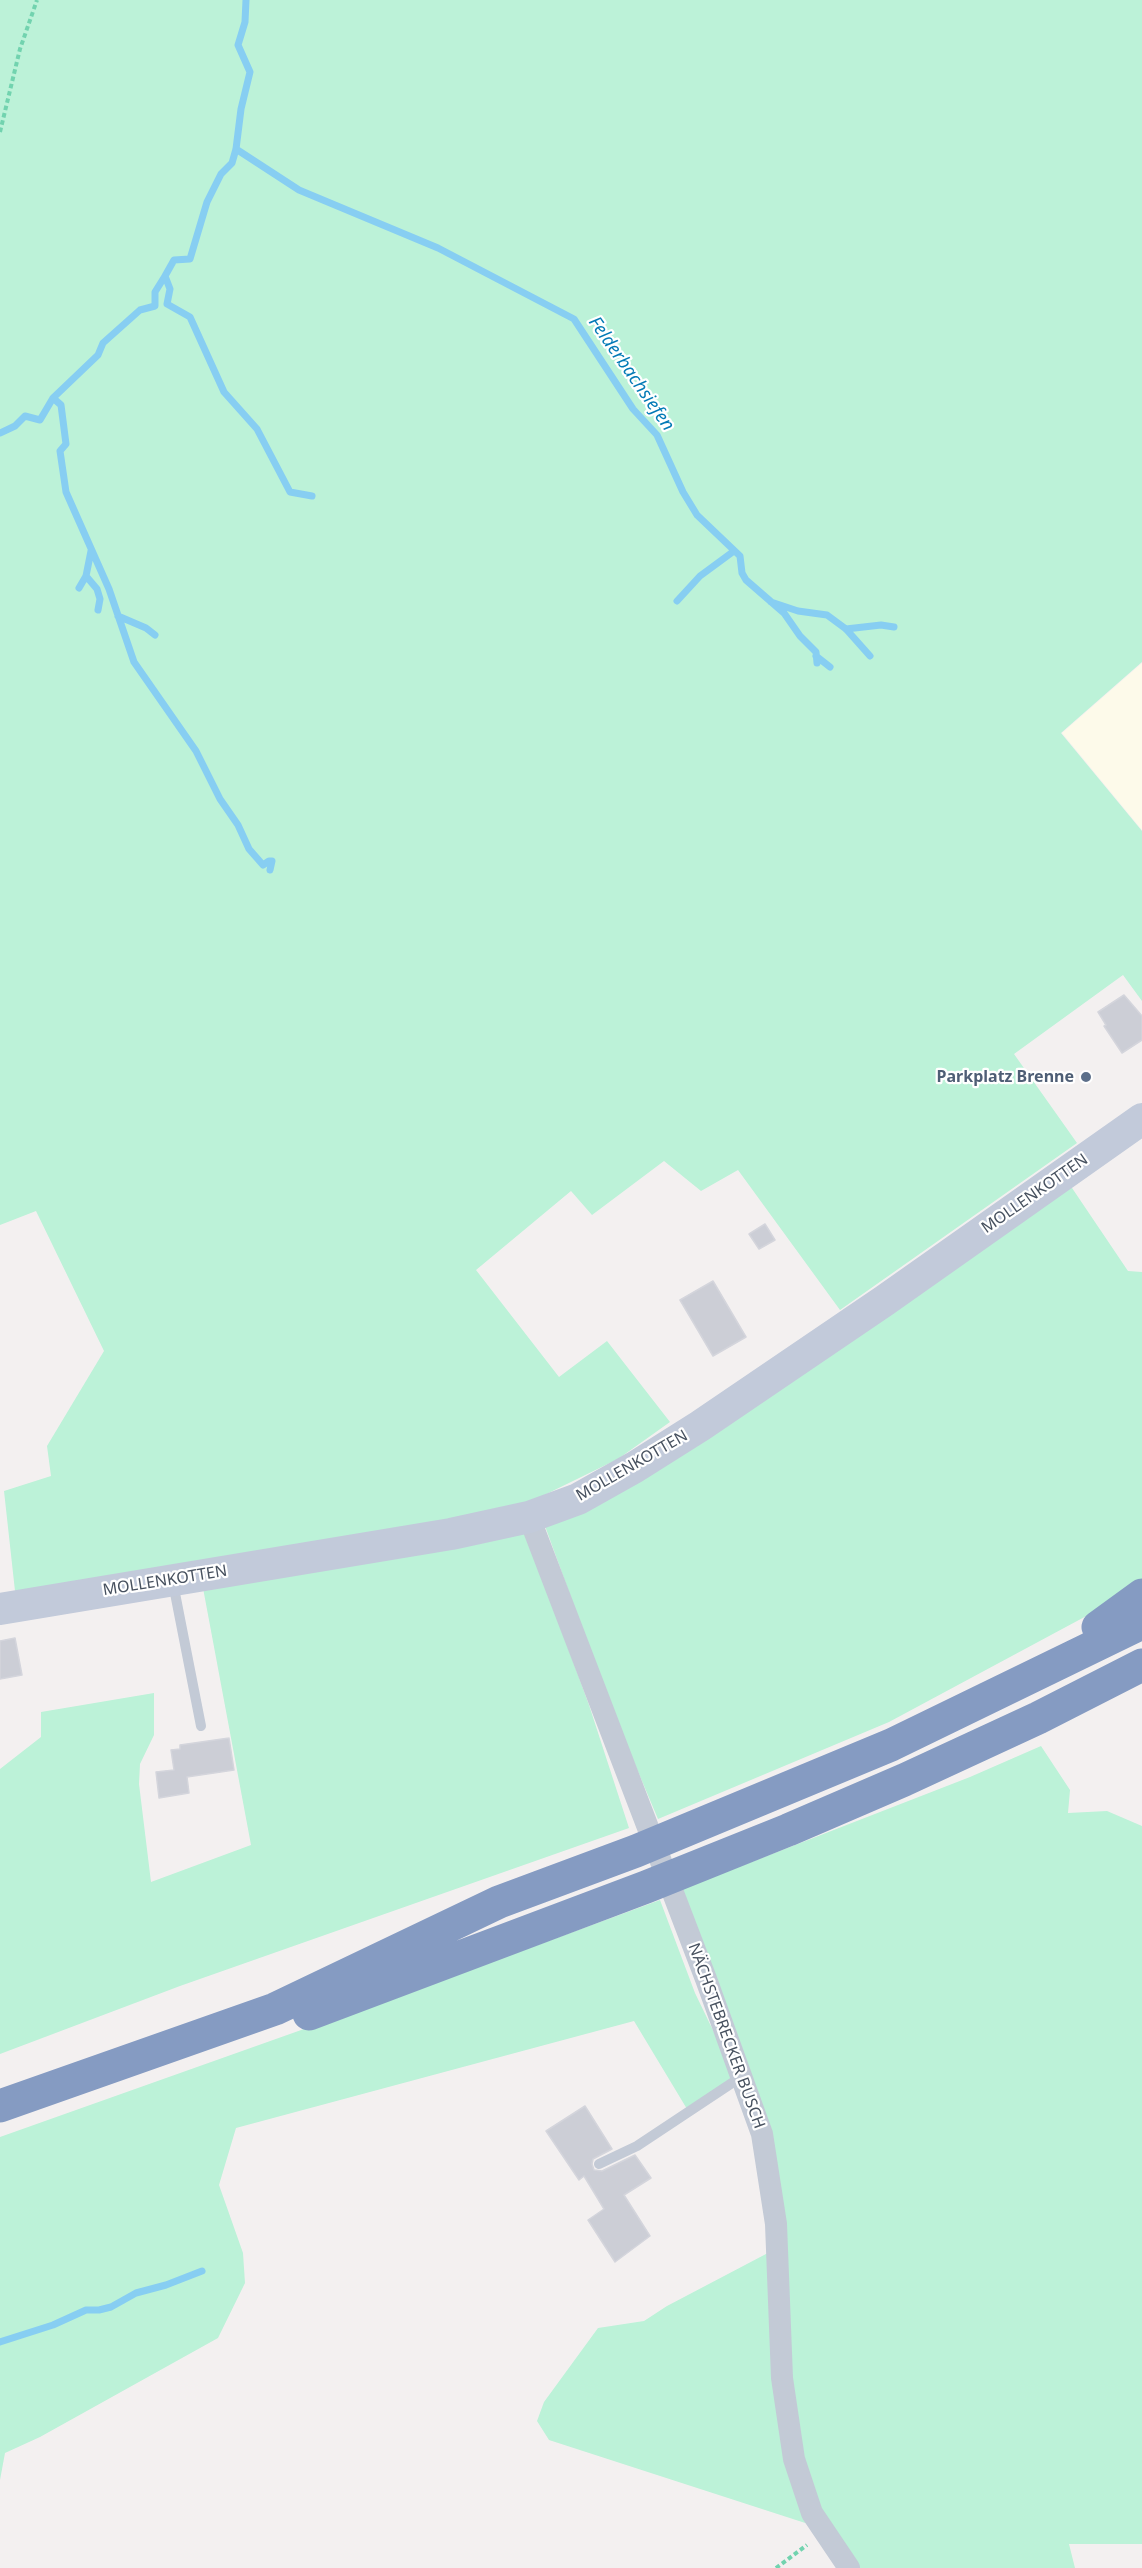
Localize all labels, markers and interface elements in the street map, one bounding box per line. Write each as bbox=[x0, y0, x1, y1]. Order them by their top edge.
water label: Felderbachsiefen bbox=[584, 313, 678, 435]
place label: Parkplatz Brenne bbox=[937, 1067, 1074, 1087]
marker: Parkplatz Brenne bbox=[1079, 1070, 1093, 1084]
street label: MOLLENKOTTEN bbox=[978, 1150, 1092, 1238]
street label: MOLLENKOTTEN bbox=[573, 1426, 691, 1506]
street label: MOLLENKOTTEN bbox=[101, 1562, 229, 1600]
street label: NÄCHSTEBRECKER BUSCH bbox=[684, 1941, 768, 2131]

